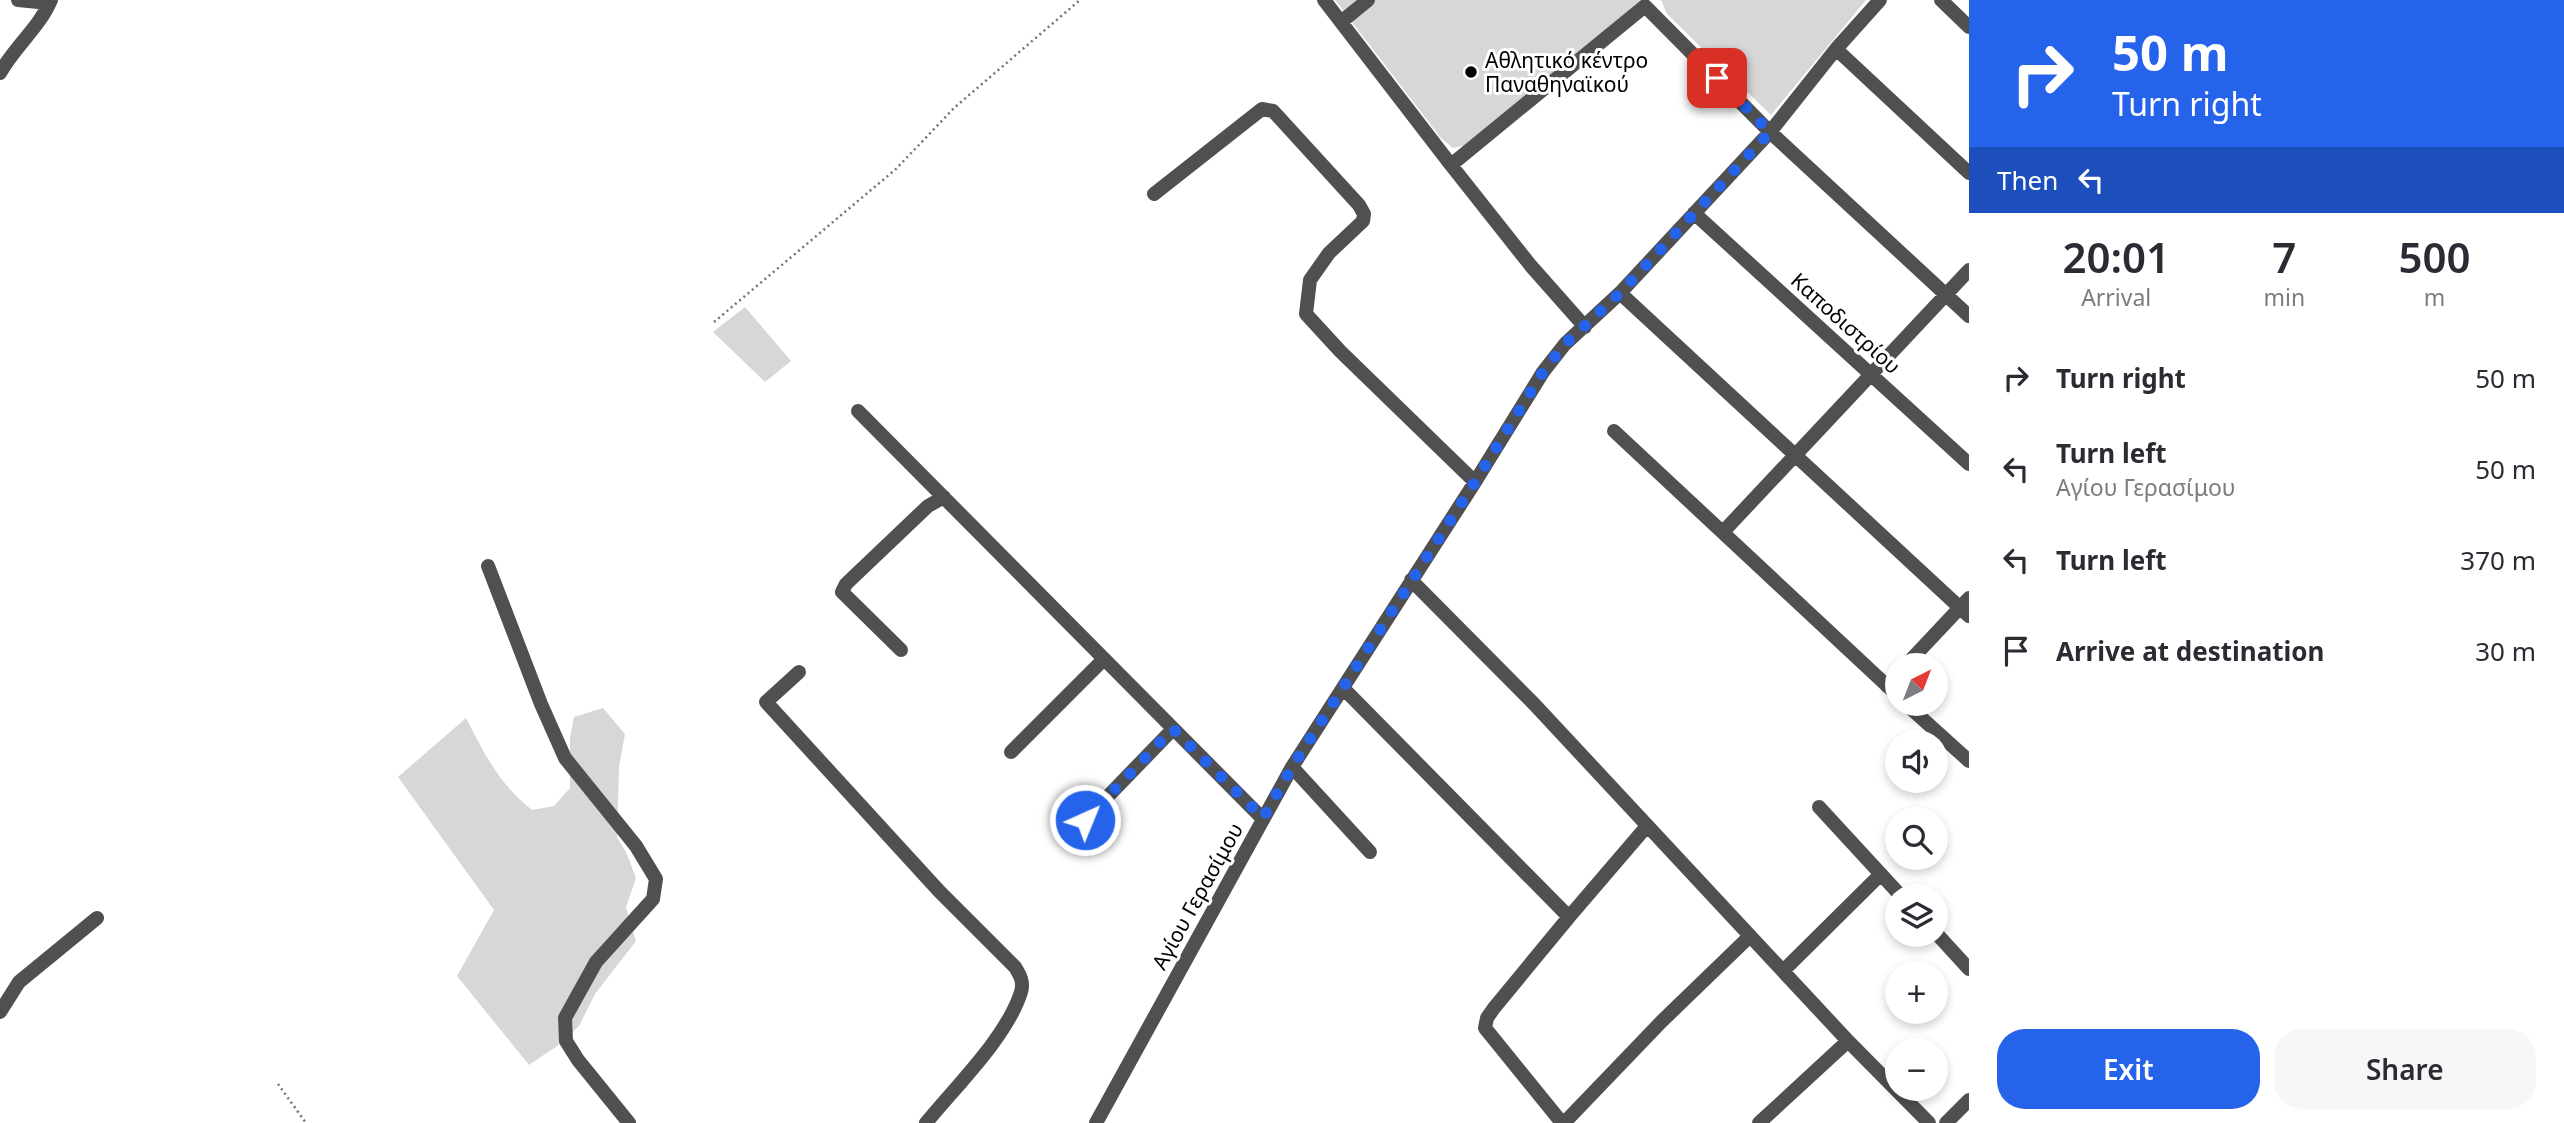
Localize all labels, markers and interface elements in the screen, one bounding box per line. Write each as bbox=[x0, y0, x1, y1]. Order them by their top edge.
text: 50 m bbox=[2112, 19, 2229, 85]
icon: right bbox=[1997, 28, 2088, 119]
place label: Αθλητικό κέντρο Παναθηναϊκού bbox=[1485, 46, 1648, 98]
pin bbox=[1687, 48, 1747, 108]
icon: arrive bbox=[1698, 59, 1736, 97]
marker: Αθλητικό κέντρο Παναθηναϊκού bbox=[1463, 64, 1479, 80]
text: Turn right bbox=[2112, 82, 2262, 125]
icon: left bbox=[2072, 161, 2110, 199]
text: Then bbox=[1997, 162, 2058, 198]
text: 20:01 bbox=[2062, 228, 2170, 285]
text: 7 bbox=[2272, 228, 2296, 285]
text: 500 bbox=[2399, 228, 2471, 285]
street label: Καποδιστρίου bbox=[1785, 266, 1907, 380]
text: Arrival bbox=[2081, 281, 2151, 313]
text: min bbox=[2263, 281, 2305, 313]
text: m bbox=[2424, 281, 2445, 313]
icon: right bbox=[1997, 359, 2035, 397]
text: Turn right bbox=[2056, 360, 2186, 396]
text: 50 m bbox=[2475, 360, 2536, 396]
text: Turn left bbox=[2056, 435, 2167, 471]
icon: left bbox=[1997, 450, 2035, 488]
text: 50 m bbox=[2475, 451, 2536, 487]
text: Αγίου Γερασίμου bbox=[2056, 471, 2236, 503]
icon: left bbox=[1997, 541, 2035, 579]
text: Turn left bbox=[2056, 542, 2167, 578]
text: 370 m bbox=[2460, 542, 2536, 578]
icon: arrive bbox=[1997, 632, 2035, 670]
text: Arrive at destination bbox=[2056, 633, 2325, 669]
text: 30 m bbox=[2475, 633, 2536, 669]
north arrow bbox=[1885, 653, 1948, 716]
map controls bbox=[1885, 653, 1948, 1101]
button: sound bbox=[1885, 730, 1948, 793]
position arrow bbox=[1048, 783, 1122, 857]
button: search bbox=[1885, 807, 1948, 870]
street label: Αγίου Γερασίμου bbox=[1145, 818, 1249, 974]
button: layers bbox=[1885, 884, 1948, 947]
button: + bbox=[1885, 961, 1948, 1024]
button: Exit bbox=[1997, 1029, 2260, 1109]
button: Share bbox=[2274, 1029, 2536, 1109]
button: − bbox=[1885, 1038, 1948, 1101]

